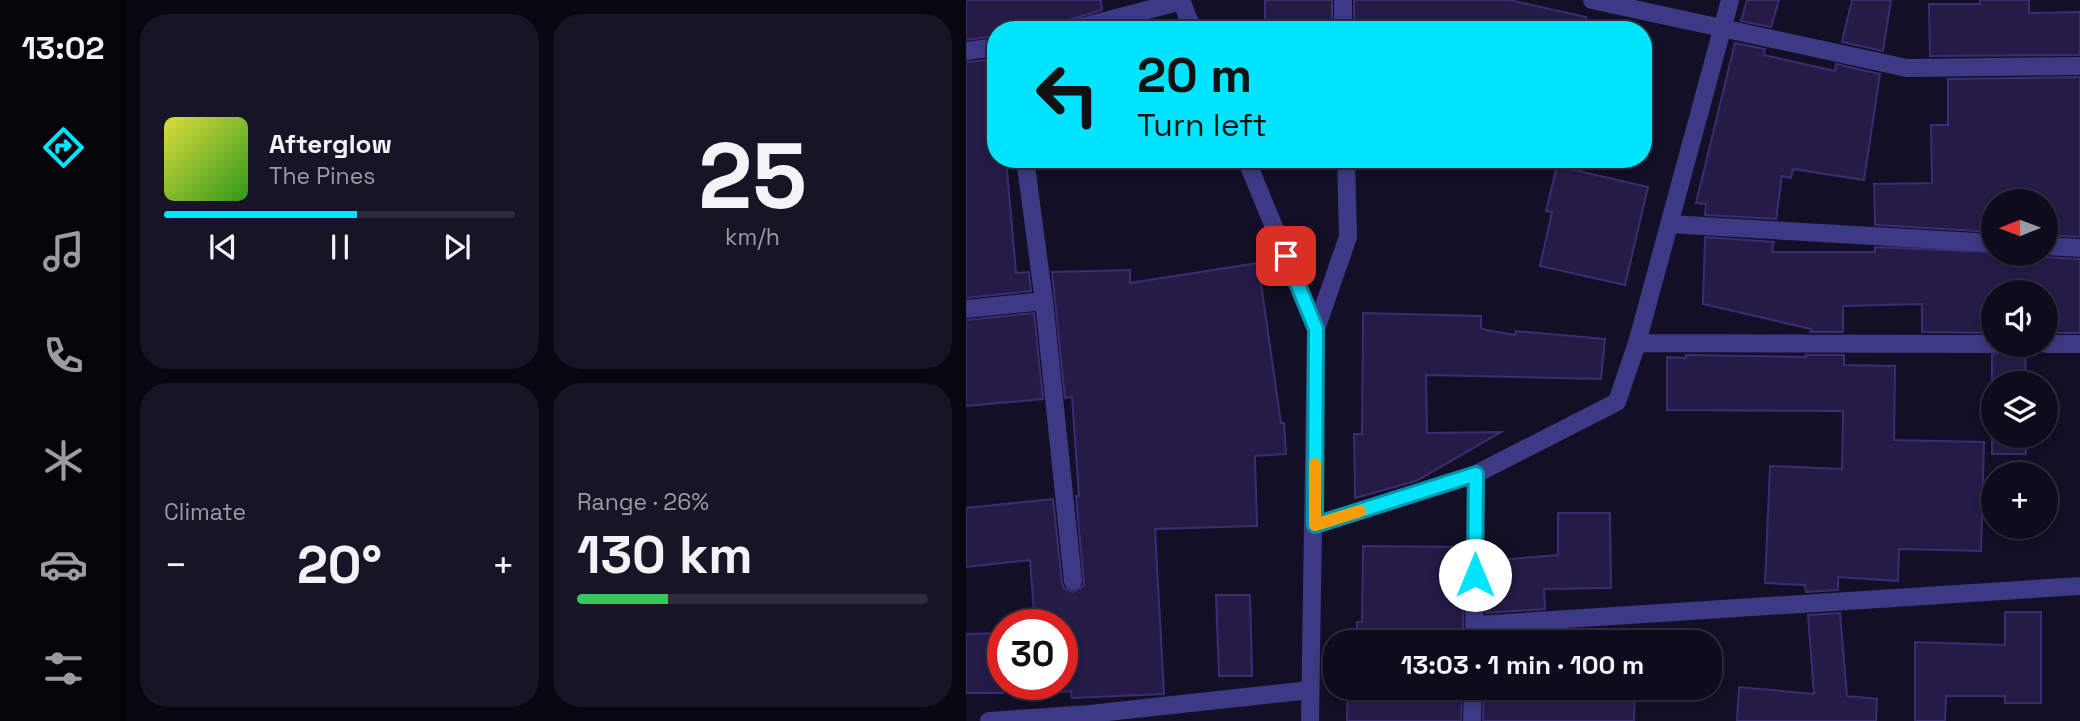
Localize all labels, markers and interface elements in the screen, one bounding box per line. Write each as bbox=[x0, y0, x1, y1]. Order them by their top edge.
text: 13:02 bbox=[21, 28, 105, 68]
text: 20 m bbox=[1137, 44, 1252, 106]
icon: left bbox=[1022, 49, 1113, 140]
text: Turn left bbox=[1137, 105, 1267, 145]
text: 25 bbox=[698, 118, 807, 235]
icon: directions bbox=[39, 123, 88, 172]
text: Afterglow bbox=[269, 127, 392, 161]
text: The Pines bbox=[269, 161, 375, 191]
north arrow bbox=[1981, 189, 2058, 266]
map controls bbox=[1981, 189, 2058, 539]
text: km/h bbox=[725, 222, 780, 252]
pin bbox=[1256, 226, 1316, 286]
icon: music bbox=[39, 227, 88, 276]
icon: previous bbox=[204, 228, 242, 266]
icon: pause bbox=[321, 228, 359, 266]
icon: next bbox=[438, 228, 476, 266]
icon: arrive bbox=[1267, 237, 1305, 275]
button: sound bbox=[1981, 280, 2058, 357]
icon: phone bbox=[39, 331, 88, 380]
button: layers bbox=[1981, 371, 2058, 448]
icon: climate bbox=[39, 436, 88, 485]
button: + bbox=[1981, 462, 2058, 539]
text: Range · 26% bbox=[577, 487, 709, 517]
text: Climate bbox=[164, 497, 246, 527]
text: 130 km bbox=[577, 522, 753, 588]
text: 20° bbox=[297, 532, 382, 598]
position arrow bbox=[1438, 538, 1512, 612]
icon: car bbox=[39, 540, 88, 589]
text: − bbox=[164, 541, 188, 589]
text: + bbox=[491, 541, 515, 589]
speed limit sign: 30 bbox=[987, 609, 1078, 700]
icon: filters bbox=[39, 644, 88, 693]
text: 13:03 · 1 min · 100 m bbox=[1401, 648, 1644, 682]

